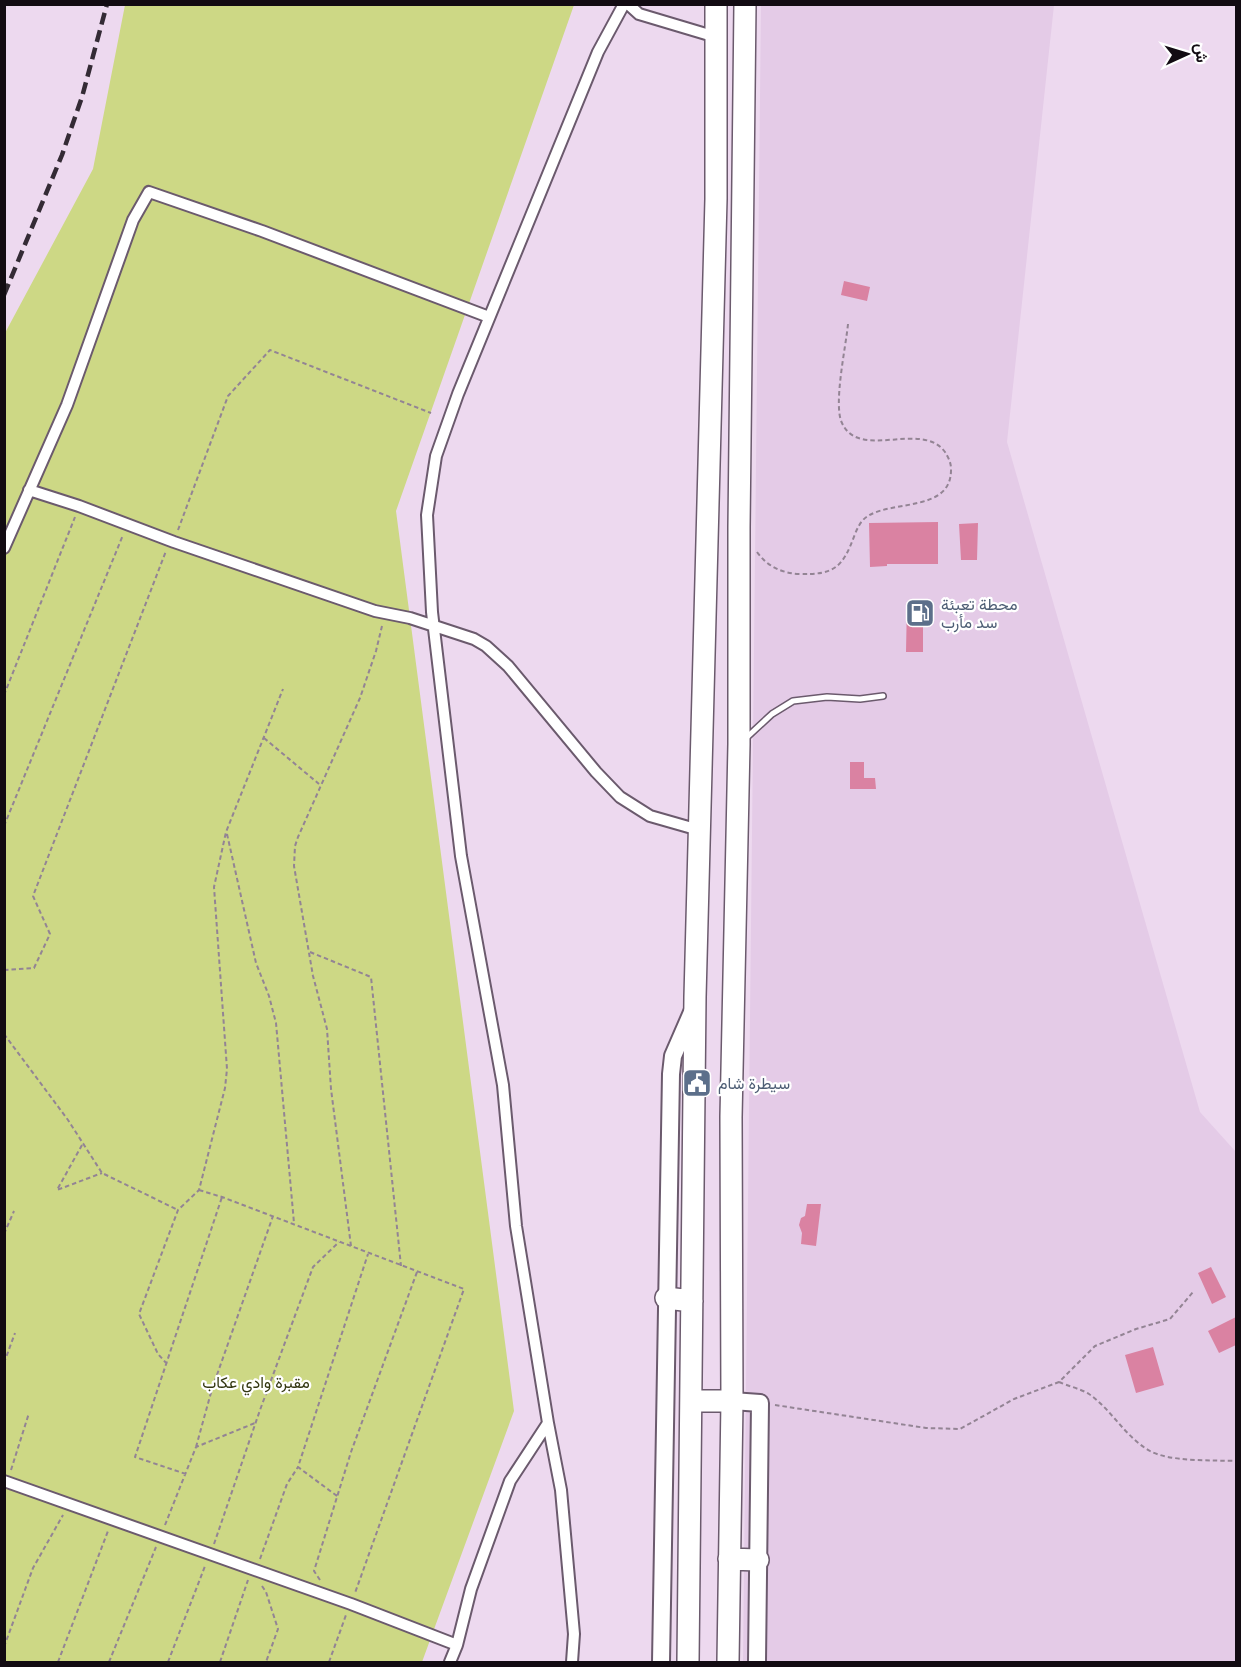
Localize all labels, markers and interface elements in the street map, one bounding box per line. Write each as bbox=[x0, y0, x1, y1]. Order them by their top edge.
north arrow bbox=[1157, 24, 1217, 84]
text: ش bbox=[1191, 43, 1212, 63]
place label: محطة تعبئة سد مأرب bbox=[941, 595, 1017, 633]
fuel station icon: محطة تعبئة سد مأرب bbox=[904, 597, 936, 629]
public building icon: سيطرة شام bbox=[681, 1067, 713, 1099]
place label: سيطرة شام bbox=[718, 1074, 790, 1094]
park label: مقبرة وادي عكاب bbox=[202, 1373, 310, 1396]

